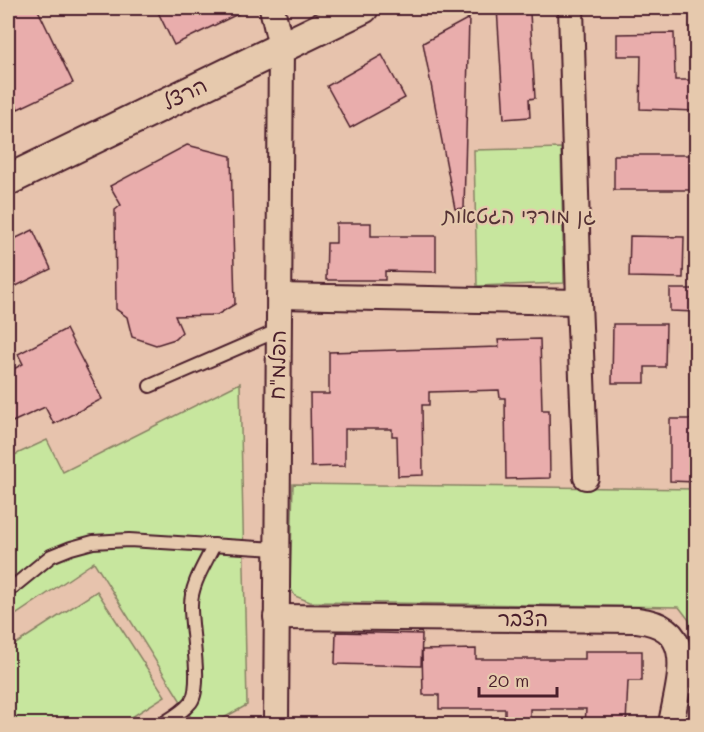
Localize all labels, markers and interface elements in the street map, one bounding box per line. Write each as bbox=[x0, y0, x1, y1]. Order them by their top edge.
street label: הרצל bbox=[158, 70, 211, 115]
park label: גן מורדי הגטאות bbox=[440, 201, 596, 229]
street label: הפלמ"ח bbox=[262, 330, 291, 400]
street label: הצבר bbox=[498, 604, 548, 631]
scale bar bbox=[479, 660, 557, 698]
text: 20 m bbox=[488, 668, 529, 692]

